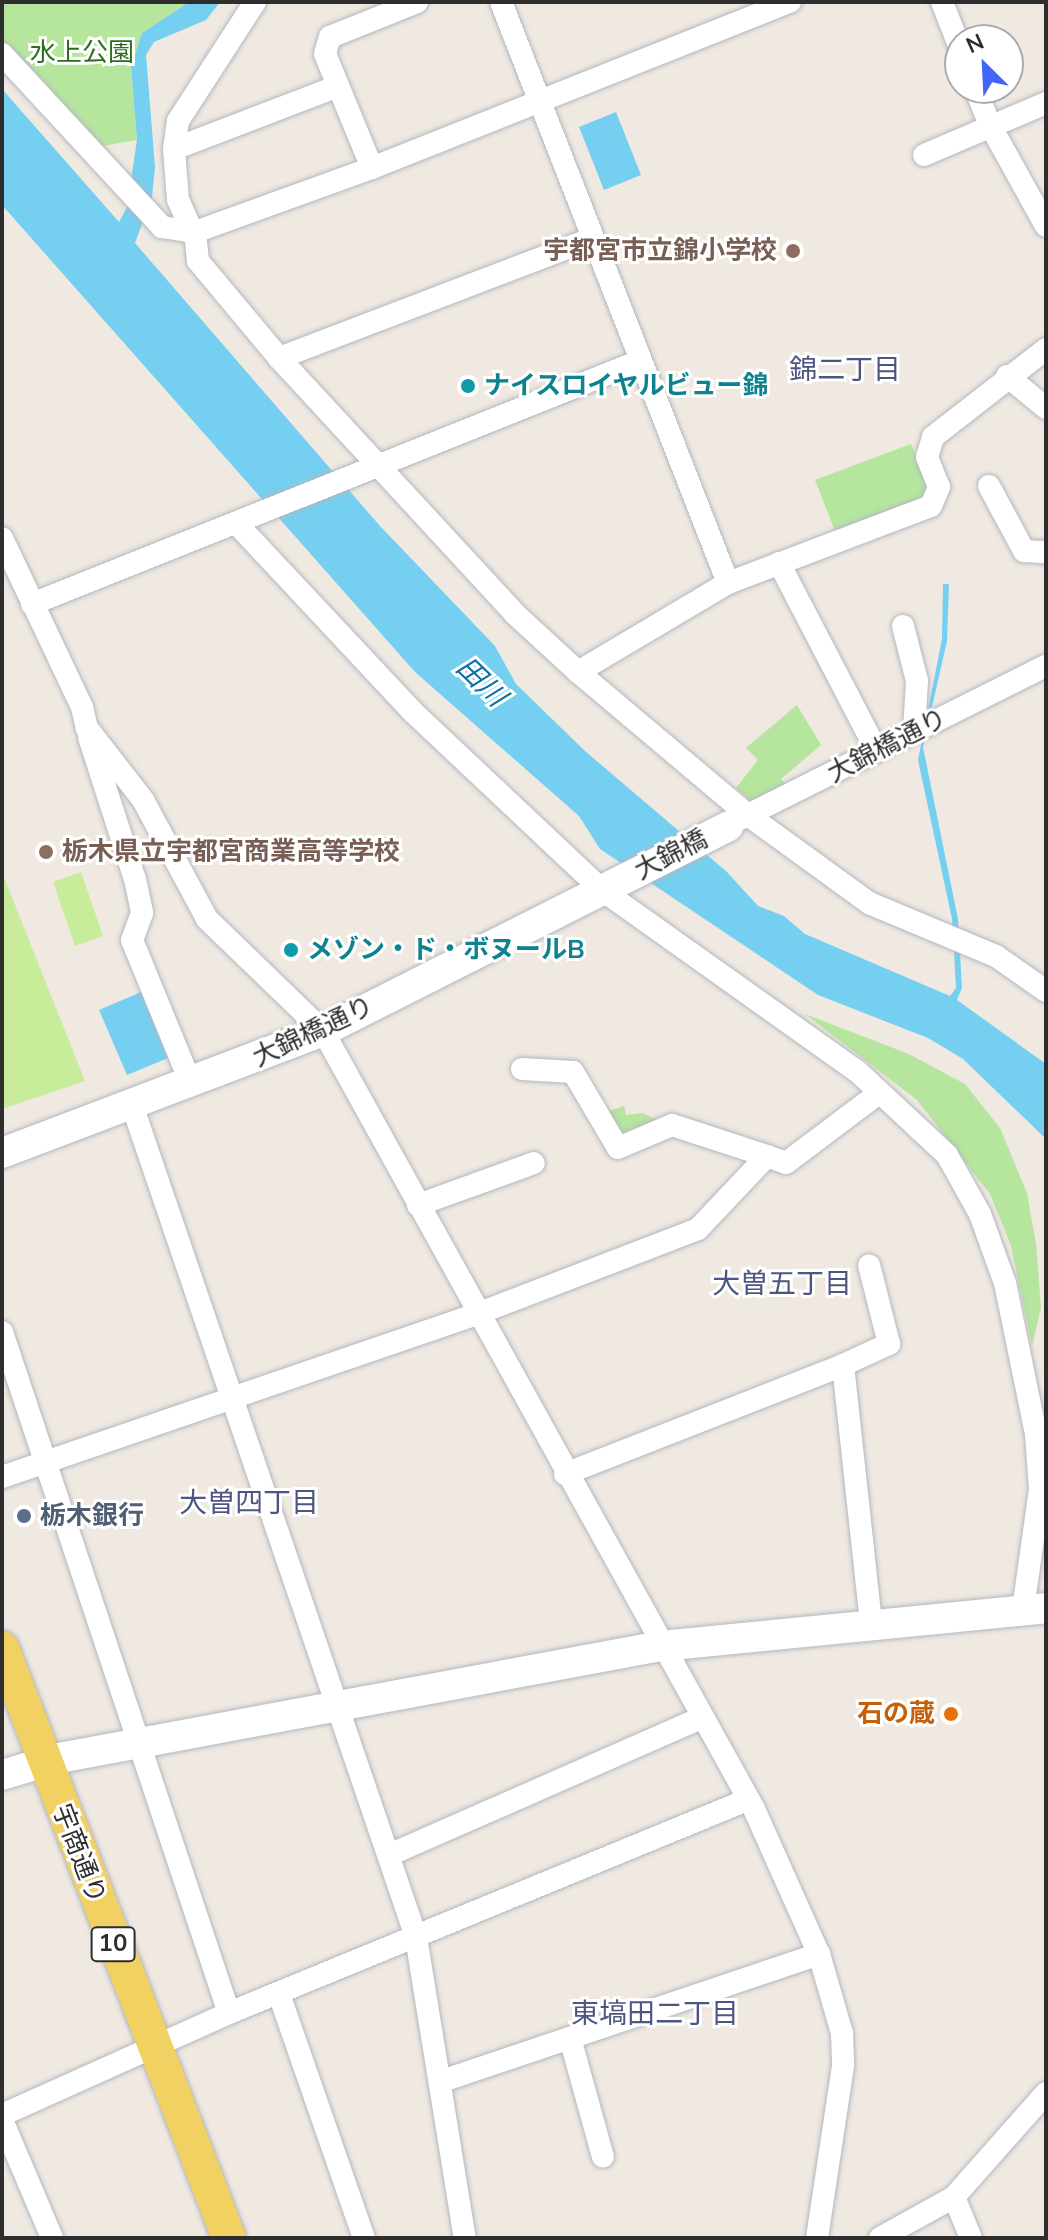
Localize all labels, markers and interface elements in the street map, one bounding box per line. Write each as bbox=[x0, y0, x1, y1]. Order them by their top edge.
north arrow bbox=[944, 24, 1024, 104]
text: N bbox=[961, 27, 989, 61]
park label: 水上公園 bbox=[30, 37, 134, 69]
place label: 宇都宮市立錦小学校 bbox=[543, 235, 777, 267]
marker: 宇都宮市立錦小学校 bbox=[784, 242, 802, 260]
district label: 錦二丁目 bbox=[789, 353, 901, 387]
place label: ナイスロイヤルビュー錦 bbox=[484, 370, 770, 402]
marker: ナイスロイヤルビュー錦 bbox=[459, 377, 477, 395]
water label: 田川 bbox=[449, 650, 513, 714]
street label: 大錦橋通り bbox=[822, 703, 952, 789]
street label: 大錦橋 bbox=[629, 823, 713, 887]
place label: 栃木県立宇都宮商業高等学校 bbox=[62, 836, 400, 868]
marker: 栃木県立宇都宮商業高等学校 bbox=[37, 843, 55, 861]
place label: メゾン・ド・ボヌールB bbox=[307, 934, 585, 966]
marker: メゾン・ド・ボヌールB bbox=[282, 941, 300, 959]
street label: 大錦橋通り bbox=[247, 990, 379, 1074]
district label: 大曽五丁目 bbox=[712, 1267, 852, 1301]
district label: 大曽四丁目 bbox=[179, 1486, 319, 1520]
place label: 栃木銀行 bbox=[40, 1500, 144, 1532]
marker: 栃木銀行 bbox=[15, 1507, 33, 1525]
place label: 石の蔵 bbox=[857, 1698, 935, 1730]
marker: 石の蔵 bbox=[942, 1705, 960, 1723]
street label: 宇商通り bbox=[46, 1800, 112, 1908]
road number: 10 bbox=[89, 1924, 137, 1964]
district label: 東塙田二丁目 bbox=[571, 1997, 739, 2031]

